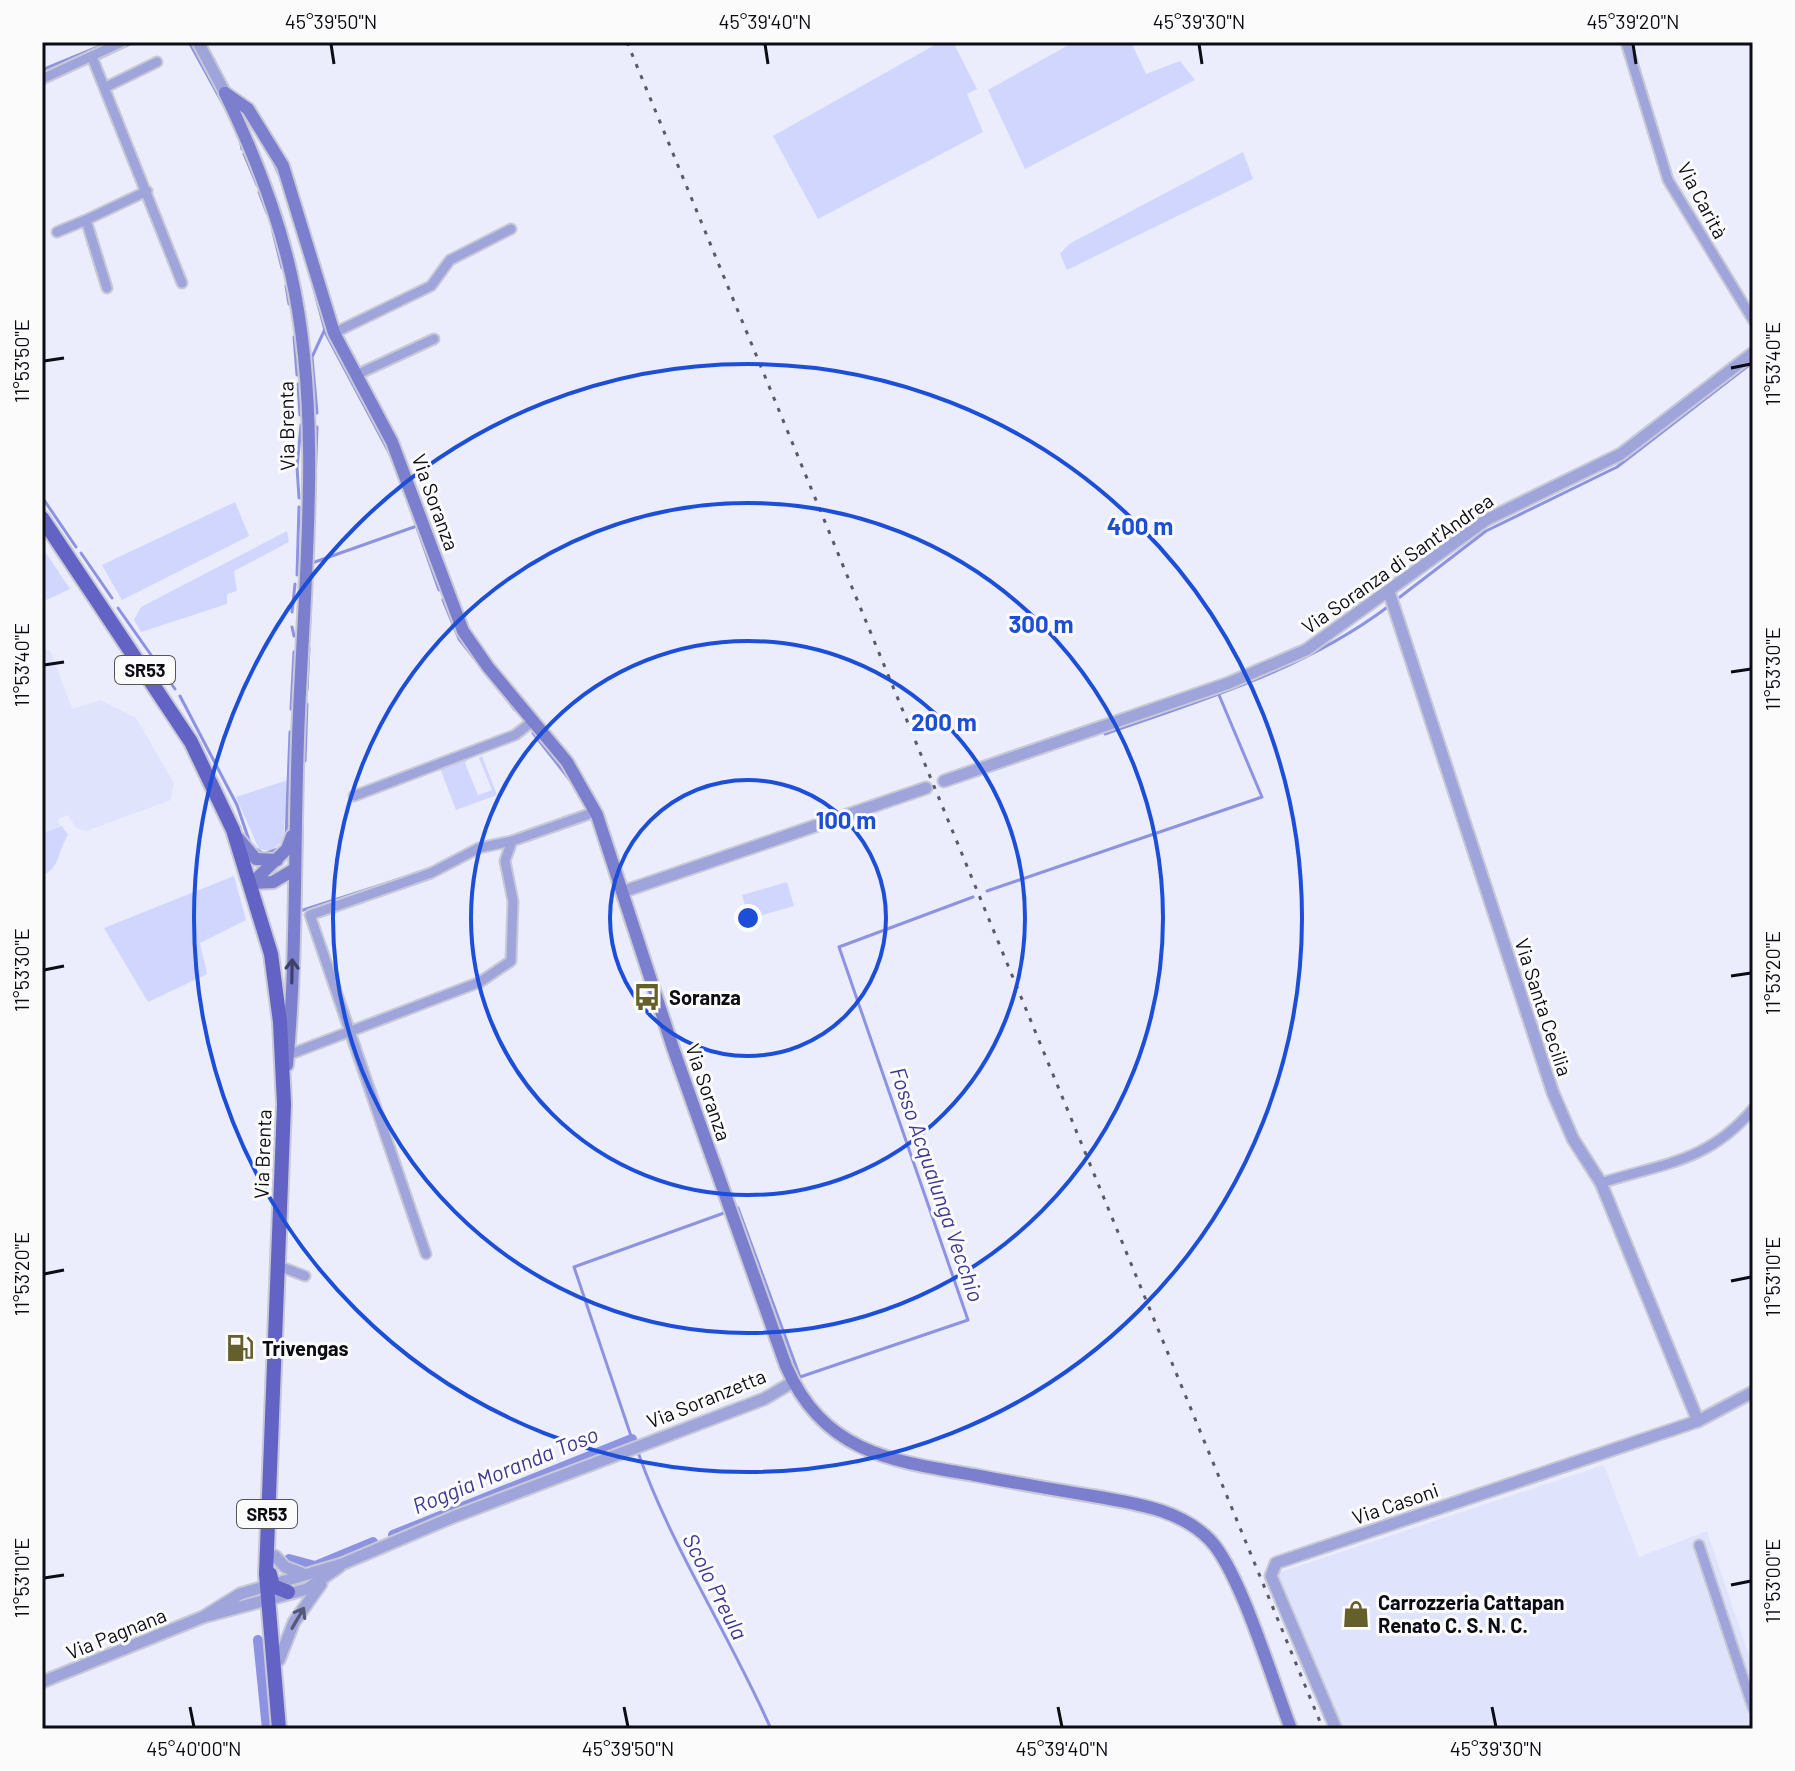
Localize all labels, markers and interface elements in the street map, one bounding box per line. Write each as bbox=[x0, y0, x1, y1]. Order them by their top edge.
text: 45°39'50"N bbox=[285, 9, 377, 33]
text: 45°39'40"N bbox=[718, 9, 812, 33]
text: 45°39'30"N bbox=[1153, 9, 1245, 33]
text: 45°39'20"N bbox=[1586, 9, 1680, 33]
street label: Via Carità bbox=[1673, 158, 1733, 242]
text: 11°53'50"E bbox=[9, 319, 33, 403]
text: 11°53'40"E bbox=[1760, 322, 1784, 406]
street label: Via Brenta bbox=[273, 381, 299, 471]
street label: Via Soranza bbox=[407, 450, 465, 554]
street label: Via Soranza di Sant'Andrea bbox=[1297, 488, 1497, 638]
text: 400 m bbox=[1107, 511, 1173, 540]
text: 300 m bbox=[1008, 609, 1074, 638]
text: 11°53'40"E bbox=[9, 623, 33, 707]
text: 11°53'30"E bbox=[1760, 627, 1784, 711]
road number: SR53 bbox=[115, 656, 175, 684]
text: 200 m bbox=[911, 707, 977, 736]
text: 100 m bbox=[816, 805, 876, 834]
centre of rings bbox=[734, 904, 762, 932]
text: 11°53'30"E bbox=[9, 928, 33, 1012]
text: 11°53'20"E bbox=[1760, 931, 1784, 1015]
street label: Via Santa Cecilia bbox=[1510, 935, 1578, 1079]
one-way arrow bbox=[285, 958, 300, 984]
bus stop icon: Soranza bbox=[632, 982, 662, 1012]
place label: Soranza bbox=[669, 985, 741, 1009]
street label: Via Soranza bbox=[681, 1040, 737, 1144]
water label: Fosso Acqualunga Vecchio bbox=[886, 1063, 990, 1305]
street label: Via Brenta bbox=[248, 1109, 276, 1199]
text: 11°53'20"E bbox=[9, 1232, 33, 1316]
text: 11°53'10"E bbox=[1760, 1237, 1784, 1317]
fuel station icon: Trivengas bbox=[225, 1333, 255, 1363]
place label: Trivengas bbox=[262, 1336, 349, 1360]
street label: Via Soranzetta bbox=[643, 1363, 769, 1433]
water label: Roggia Moranda Toso bbox=[408, 1420, 602, 1518]
street label: Via Casoni bbox=[1349, 1477, 1441, 1529]
road number: SR53 bbox=[237, 1500, 297, 1528]
water label: Scolo Preula bbox=[678, 1529, 754, 1643]
text: 11°53'10"E bbox=[9, 1538, 33, 1618]
text: 11°53'00"E bbox=[1760, 1539, 1784, 1623]
place label: Carrozzeria Cattapan Renato C. S. N. C. bbox=[1378, 1590, 1565, 1637]
shop icon: Carrozzeria Cattapan Renato C. S. N. C. bbox=[1341, 1599, 1371, 1629]
street label: Via Pagnana bbox=[62, 1602, 170, 1664]
one-way arrow bbox=[290, 1607, 306, 1630]
text: 45°40'00"N bbox=[146, 1736, 242, 1760]
text: 45°39'50"N bbox=[582, 1736, 674, 1760]
text: 45°39'40"N bbox=[1015, 1736, 1109, 1760]
text: 45°39'30"N bbox=[1450, 1736, 1542, 1760]

